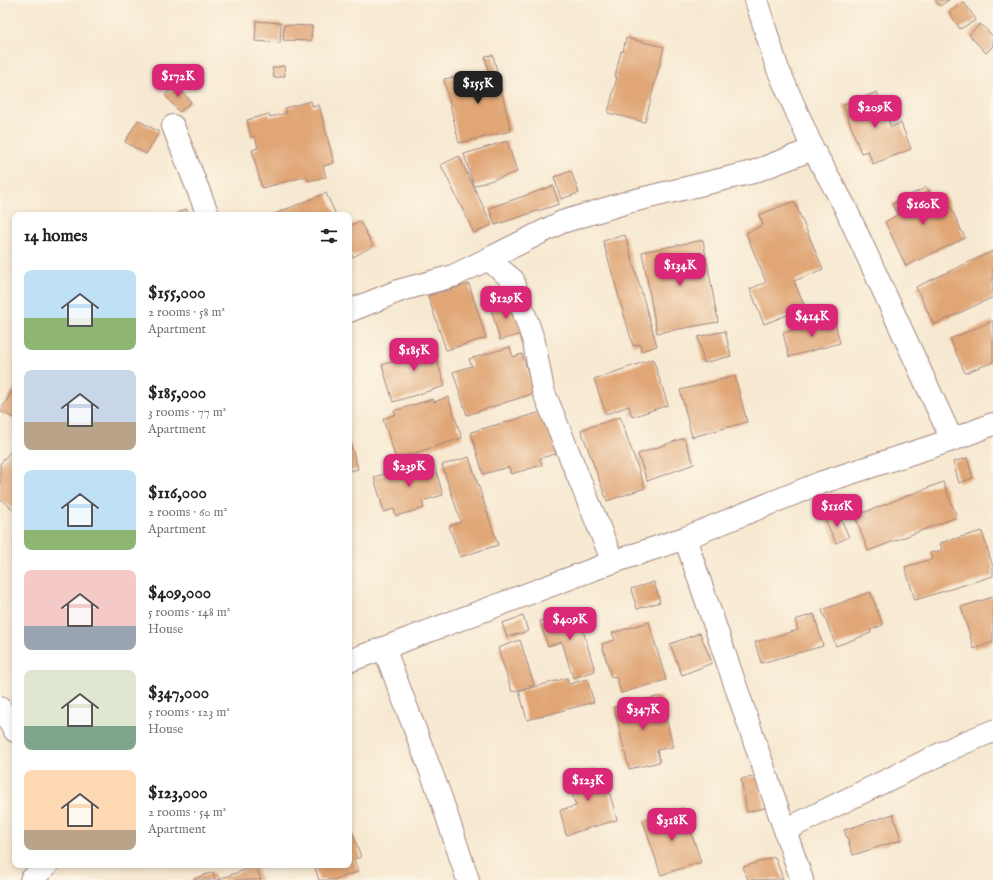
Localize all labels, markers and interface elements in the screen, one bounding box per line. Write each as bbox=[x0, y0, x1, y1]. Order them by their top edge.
pin: $172K bbox=[150, 64, 206, 98]
text: $172K bbox=[161, 68, 195, 85]
pin: $155K bbox=[450, 71, 506, 105]
text: $155K bbox=[463, 75, 493, 92]
pin: $209K bbox=[847, 95, 903, 129]
text: $209K bbox=[858, 99, 892, 116]
pin: $160K bbox=[895, 192, 951, 226]
text: $160K bbox=[906, 196, 940, 213]
icon: filters bbox=[318, 225, 340, 247]
text: 14 homes bbox=[24, 226, 87, 247]
pin: $134K bbox=[652, 253, 708, 287]
text: $134K bbox=[664, 257, 696, 274]
text: $155,000 bbox=[148, 283, 206, 304]
icon: home bbox=[56, 286, 104, 334]
pin: $129K bbox=[478, 286, 534, 320]
text: $129K bbox=[489, 290, 523, 307]
text: 2 rooms · 58 m² bbox=[148, 304, 225, 321]
pin: $414K bbox=[784, 304, 840, 338]
text: $414K bbox=[795, 308, 829, 325]
text: Apartment bbox=[148, 321, 206, 338]
pin: $185K bbox=[386, 338, 442, 372]
text: $185K bbox=[398, 342, 430, 359]
text: $185,000 bbox=[148, 383, 206, 404]
icon: home bbox=[56, 386, 104, 434]
text: 3 rooms · 77 m² bbox=[148, 404, 226, 421]
text: Apartment bbox=[148, 421, 206, 438]
pin: $239K bbox=[381, 454, 437, 488]
text: $239K bbox=[392, 458, 426, 475]
text: $116,000 bbox=[148, 483, 207, 504]
icon: home bbox=[56, 486, 104, 534]
pin: $116K bbox=[809, 494, 865, 528]
text: $116K bbox=[821, 498, 853, 515]
text: 2 rooms · 60 m² bbox=[148, 504, 227, 521]
text: Apartment bbox=[148, 521, 206, 538]
text: $409,000 bbox=[148, 583, 211, 604]
icon: home bbox=[56, 586, 104, 634]
text: 5 rooms · 148 m² bbox=[148, 604, 230, 621]
pin: $409K bbox=[542, 607, 598, 641]
text: $409K bbox=[552, 611, 588, 628]
text: House bbox=[148, 621, 183, 638]
text: $347,000 bbox=[148, 683, 209, 704]
icon: home bbox=[56, 686, 104, 734]
pin: $347K bbox=[615, 697, 671, 731]
text: $347K bbox=[626, 701, 660, 718]
text: 5 rooms · 123 m² bbox=[148, 704, 230, 721]
text: House bbox=[148, 721, 183, 738]
pin: $123K bbox=[560, 768, 616, 802]
text: $123K bbox=[572, 772, 604, 789]
text: $123,000 bbox=[148, 783, 208, 804]
icon: home bbox=[56, 786, 104, 834]
text: 2 rooms · 54 m² bbox=[148, 804, 226, 821]
pin: $318K bbox=[644, 808, 700, 842]
text: $318K bbox=[656, 812, 688, 829]
text: Apartment bbox=[148, 821, 206, 838]

